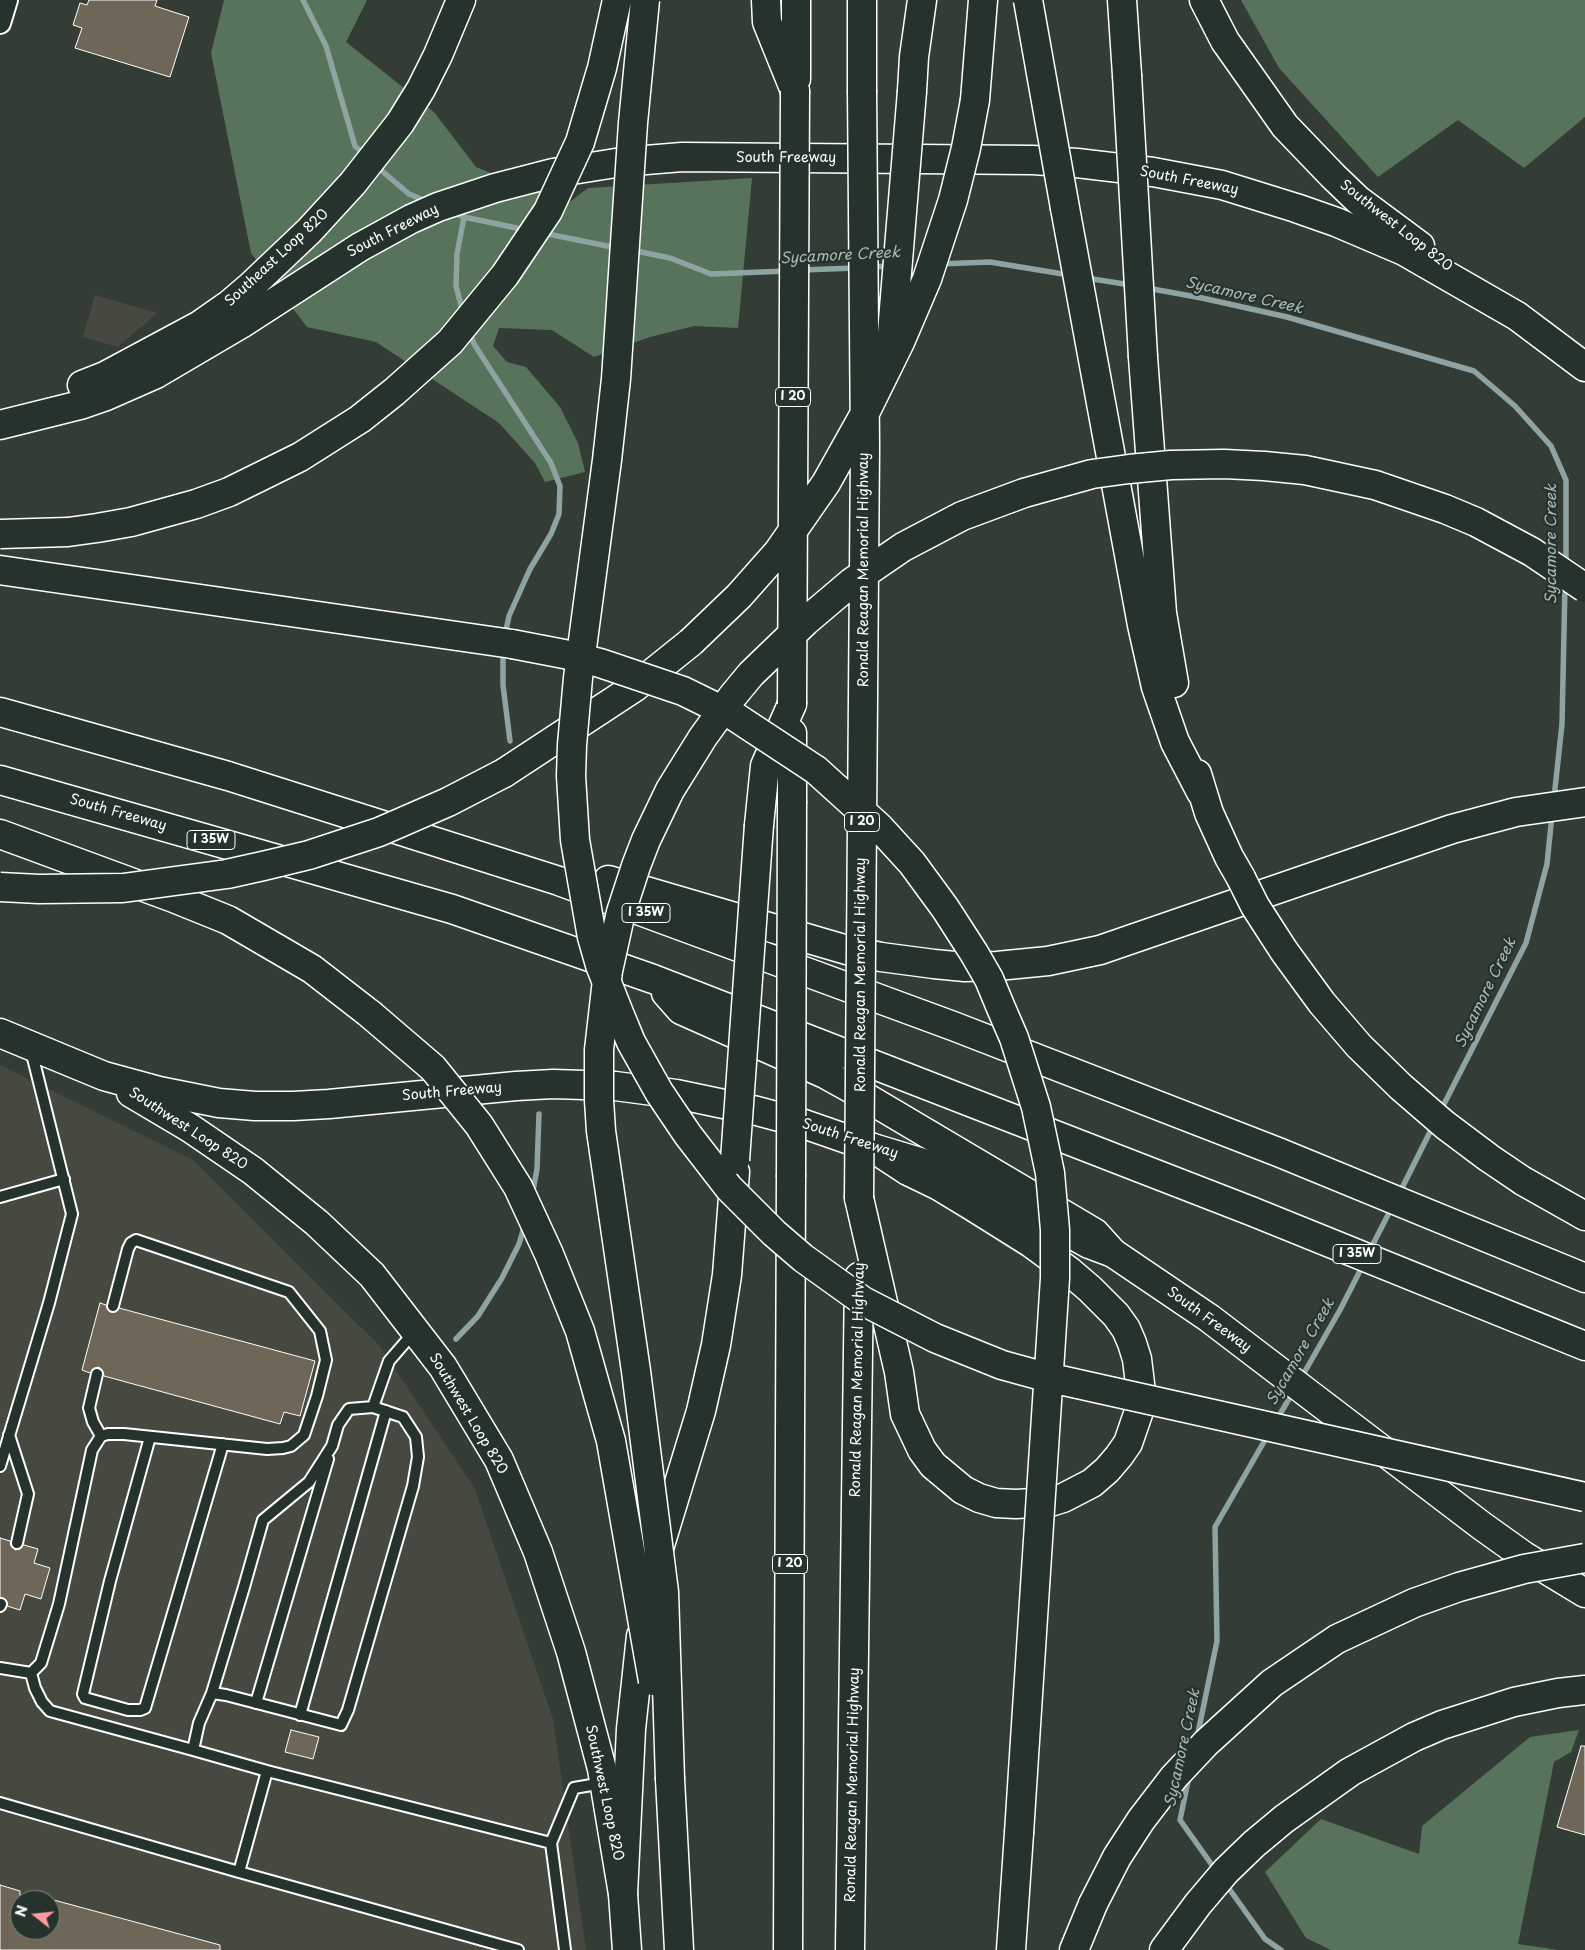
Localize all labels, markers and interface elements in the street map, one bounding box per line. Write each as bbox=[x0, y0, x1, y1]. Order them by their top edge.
street label: South Freeway bbox=[736, 150, 836, 166]
street label: South Freeway bbox=[1138, 163, 1240, 199]
street label: Southwest Loop 820 bbox=[1336, 177, 1456, 275]
street label: South Freeway bbox=[345, 201, 441, 261]
street label: Southeast Loop 820 bbox=[222, 206, 332, 310]
water label: Sycamore Creek bbox=[779, 244, 901, 268]
water label: Sycamore Creek bbox=[1183, 274, 1305, 318]
road number: I 20 bbox=[776, 388, 810, 407]
street label: Ronald Reagan Memorial Highway bbox=[856, 453, 872, 687]
water label: Sycamore Creek bbox=[1543, 484, 1561, 604]
street label: South Freeway bbox=[68, 791, 168, 835]
road number: I 20 bbox=[844, 812, 880, 832]
road number: I 35W bbox=[187, 830, 235, 850]
street label: Ronald Reagan Memorial Highway bbox=[853, 858, 869, 1092]
road number: I 35W bbox=[622, 904, 670, 922]
water label: Sycamore Creek bbox=[1452, 935, 1520, 1051]
street label: South Freeway bbox=[401, 1079, 503, 1105]
street label: Southwest Loop 820 bbox=[126, 1084, 250, 1174]
street label: South Freeway bbox=[800, 1116, 900, 1162]
road number: I 35W bbox=[1333, 1244, 1381, 1264]
street label: Ronald Reagan Memorial Highway bbox=[848, 1263, 868, 1497]
street label: South Freeway bbox=[1164, 1284, 1254, 1356]
water label: Sycamore Creek bbox=[1263, 1295, 1339, 1409]
street label: Southwest Loop 820 bbox=[425, 1351, 511, 1477]
road number: I 20 bbox=[772, 1555, 808, 1574]
street label: Ronald Reagan Memorial Highway bbox=[843, 1668, 863, 1902]
water label: Sycamore Creek bbox=[1162, 1687, 1204, 1809]
street label: Southwest Loop 820 bbox=[581, 1724, 627, 1862]
north arrow bbox=[10, 1890, 60, 1940]
text: N bbox=[9, 1903, 33, 1919]

